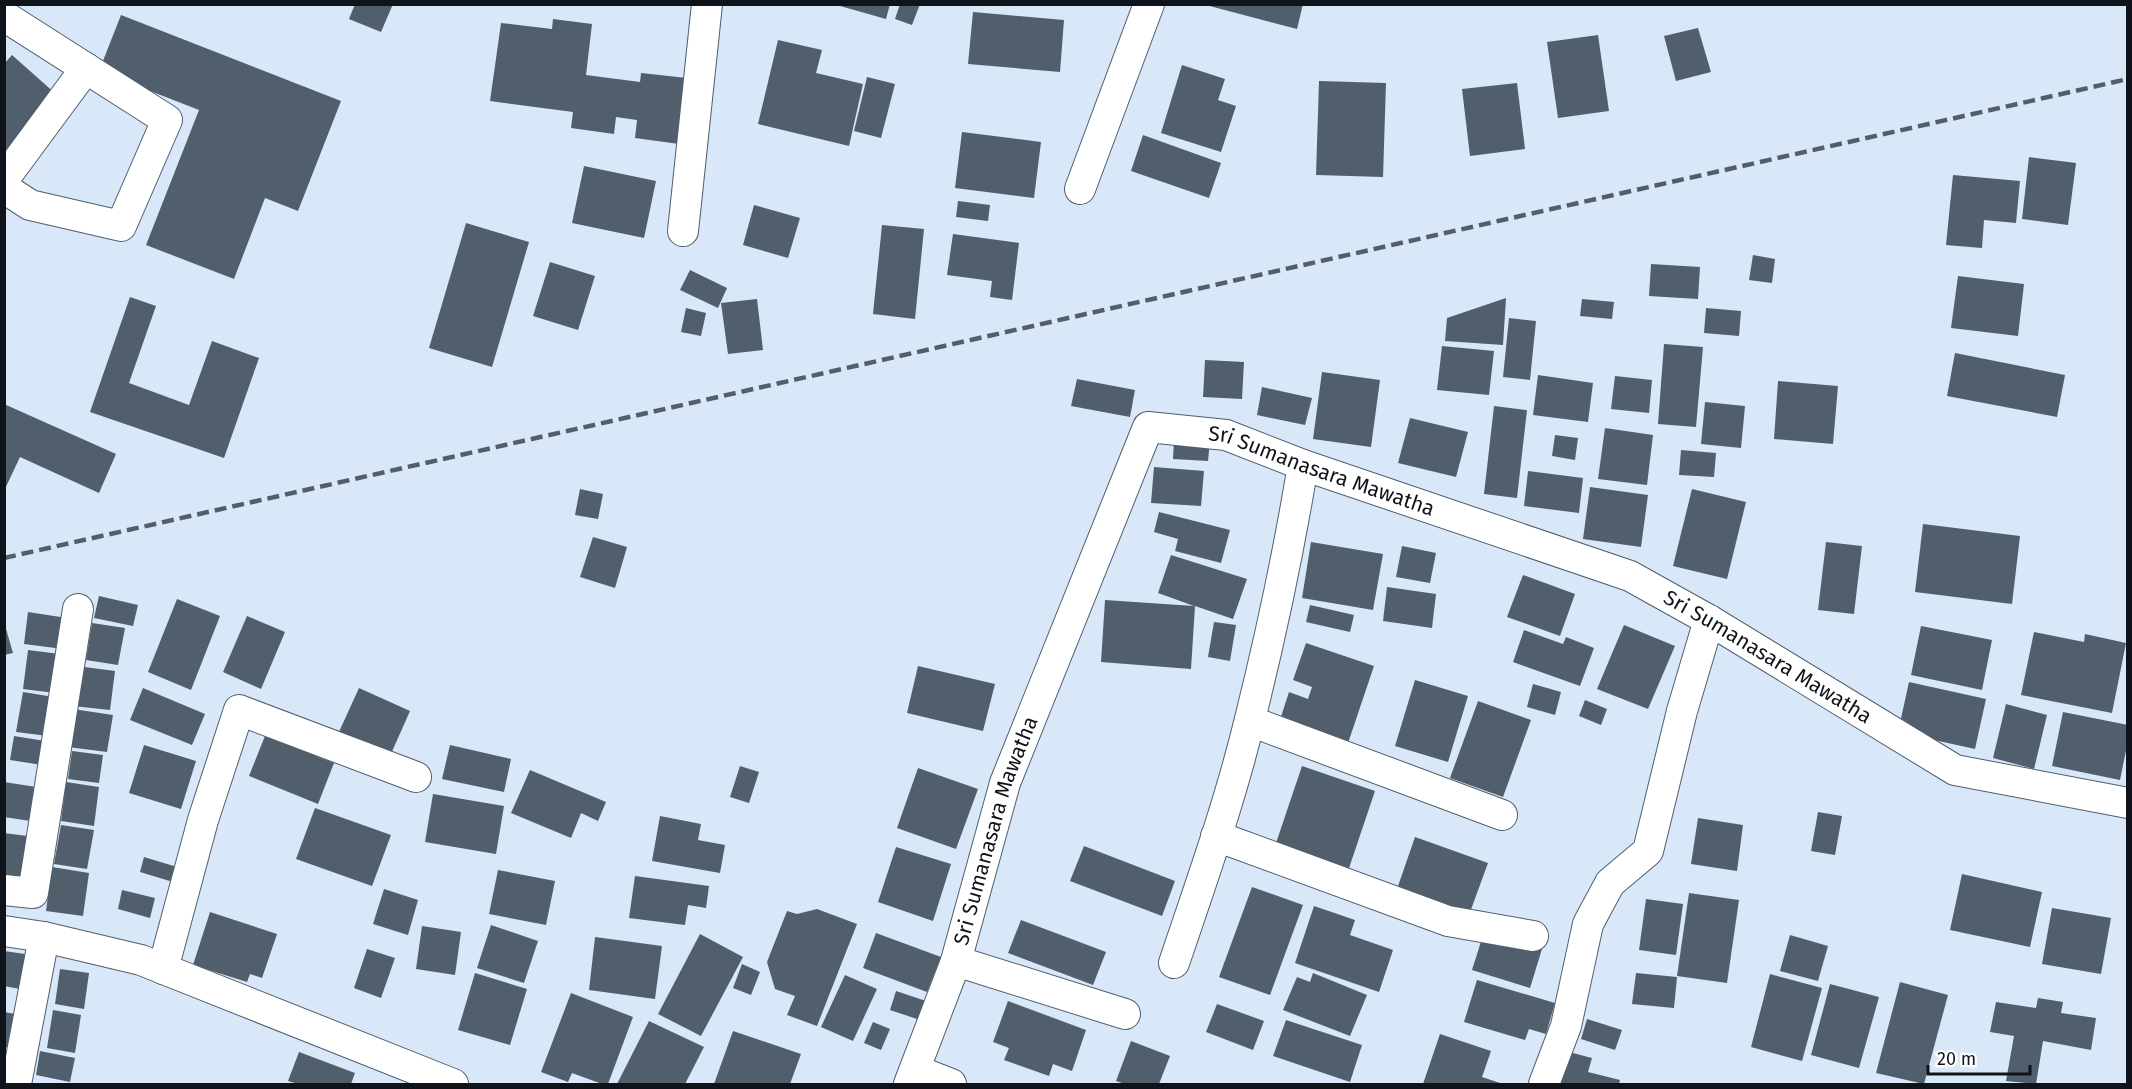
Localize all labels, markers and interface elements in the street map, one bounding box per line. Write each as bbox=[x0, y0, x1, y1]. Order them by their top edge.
street label: Sri Sumanasara Mawatha bbox=[1207, 420, 1438, 522]
street label: Sri Sumanasara Mawatha bbox=[1659, 584, 1877, 729]
street label: Sri Sumanasara Mawatha bbox=[948, 712, 1043, 948]
scale bar bbox=[1928, 1038, 2030, 1076]
text: 20 m bbox=[1937, 1048, 1976, 1070]

